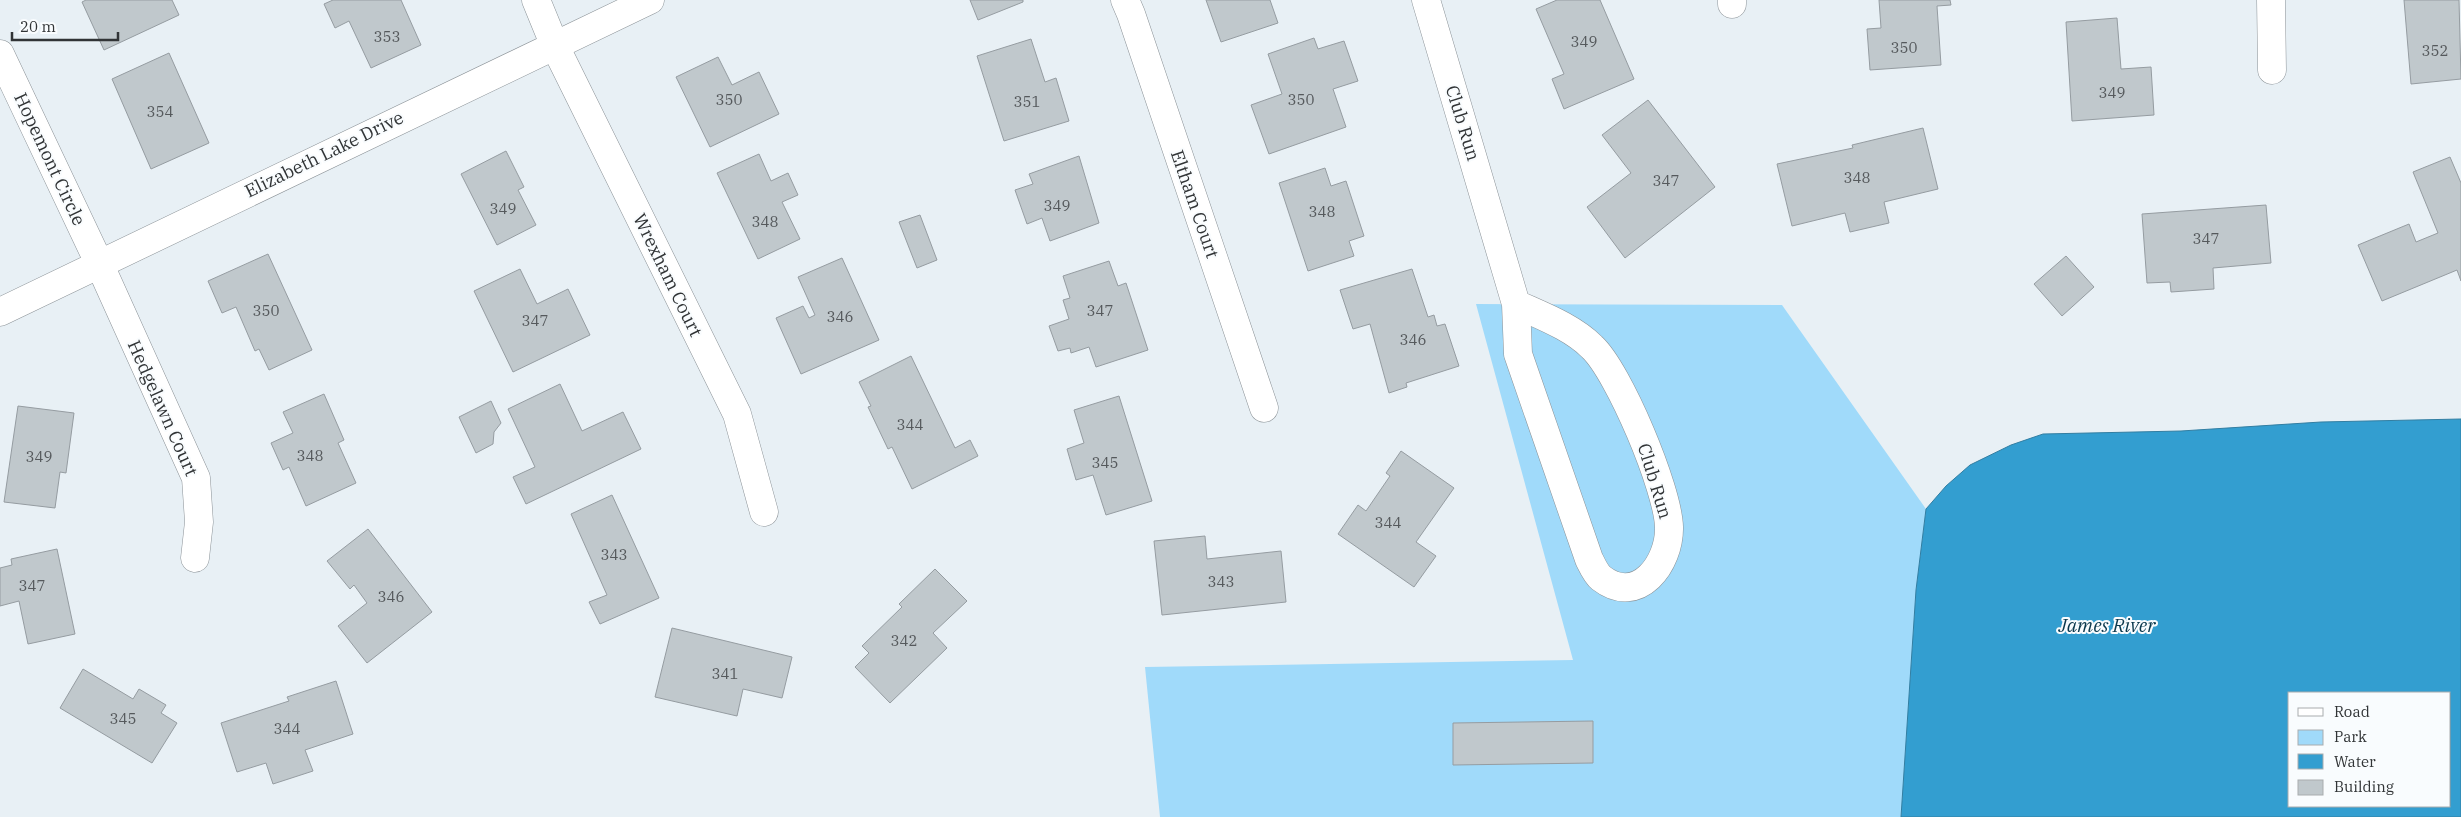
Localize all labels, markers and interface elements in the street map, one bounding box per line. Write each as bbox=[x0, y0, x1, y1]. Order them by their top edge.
scale bar bbox=[12, 10, 119, 42]
text: 20 m bbox=[20, 17, 56, 36]
house number: 353 bbox=[373, 27, 401, 46]
house number: 349 bbox=[1570, 32, 1598, 51]
house number: 350 bbox=[1890, 38, 1918, 57]
house number: 352 bbox=[2421, 41, 2449, 60]
street label: Club Run bbox=[1441, 82, 1485, 164]
house number: 349 bbox=[2098, 83, 2126, 102]
street label: Hopemont Circle bbox=[9, 89, 91, 229]
house number: 350 bbox=[715, 90, 743, 109]
house number: 350 bbox=[1287, 90, 1315, 109]
house number: 351 bbox=[1013, 92, 1041, 111]
house number: 354 bbox=[146, 102, 174, 121]
street label: Elizabeth Lake Drive bbox=[241, 106, 407, 202]
street label: Eltham Court bbox=[1166, 147, 1224, 261]
house number: 348 bbox=[1843, 168, 1871, 187]
house number: 347 bbox=[1652, 171, 1680, 190]
house number: 349 bbox=[1043, 196, 1071, 215]
house number: 349 bbox=[489, 199, 517, 218]
house number: 348 bbox=[1308, 202, 1336, 221]
street label: Wrexham Court bbox=[628, 210, 708, 340]
house number: 348 bbox=[751, 212, 779, 231]
house number: 347 bbox=[2192, 229, 2220, 248]
house number: 350 bbox=[252, 301, 280, 320]
house number: 347 bbox=[1086, 301, 1114, 320]
house number: 346 bbox=[826, 307, 854, 326]
house number: 347 bbox=[521, 311, 549, 330]
house number: 346 bbox=[1399, 330, 1427, 349]
street label: Hedgelawn Court bbox=[123, 336, 203, 480]
house number: 344 bbox=[896, 415, 924, 434]
street label: Club Run bbox=[1633, 440, 1677, 522]
house number: 348 bbox=[296, 446, 324, 465]
house number: 349 bbox=[25, 447, 53, 466]
house number: 345 bbox=[1091, 453, 1119, 472]
house number: 344 bbox=[1374, 513, 1402, 532]
house number: 343 bbox=[600, 545, 628, 564]
house number: 343 bbox=[1207, 572, 1235, 591]
house number: 347 bbox=[18, 576, 46, 595]
house number: 346 bbox=[377, 587, 405, 606]
water label: James River bbox=[2058, 613, 2156, 637]
house number: 342 bbox=[890, 631, 918, 650]
house number: 341 bbox=[711, 664, 739, 683]
legend bbox=[2288, 692, 2451, 807]
text: Road bbox=[2334, 702, 2370, 721]
house number: 345 bbox=[109, 709, 137, 728]
house number: 344 bbox=[273, 719, 301, 738]
text: Park bbox=[2334, 727, 2367, 746]
text: Water bbox=[2334, 752, 2376, 771]
text: Building bbox=[2334, 777, 2394, 796]

